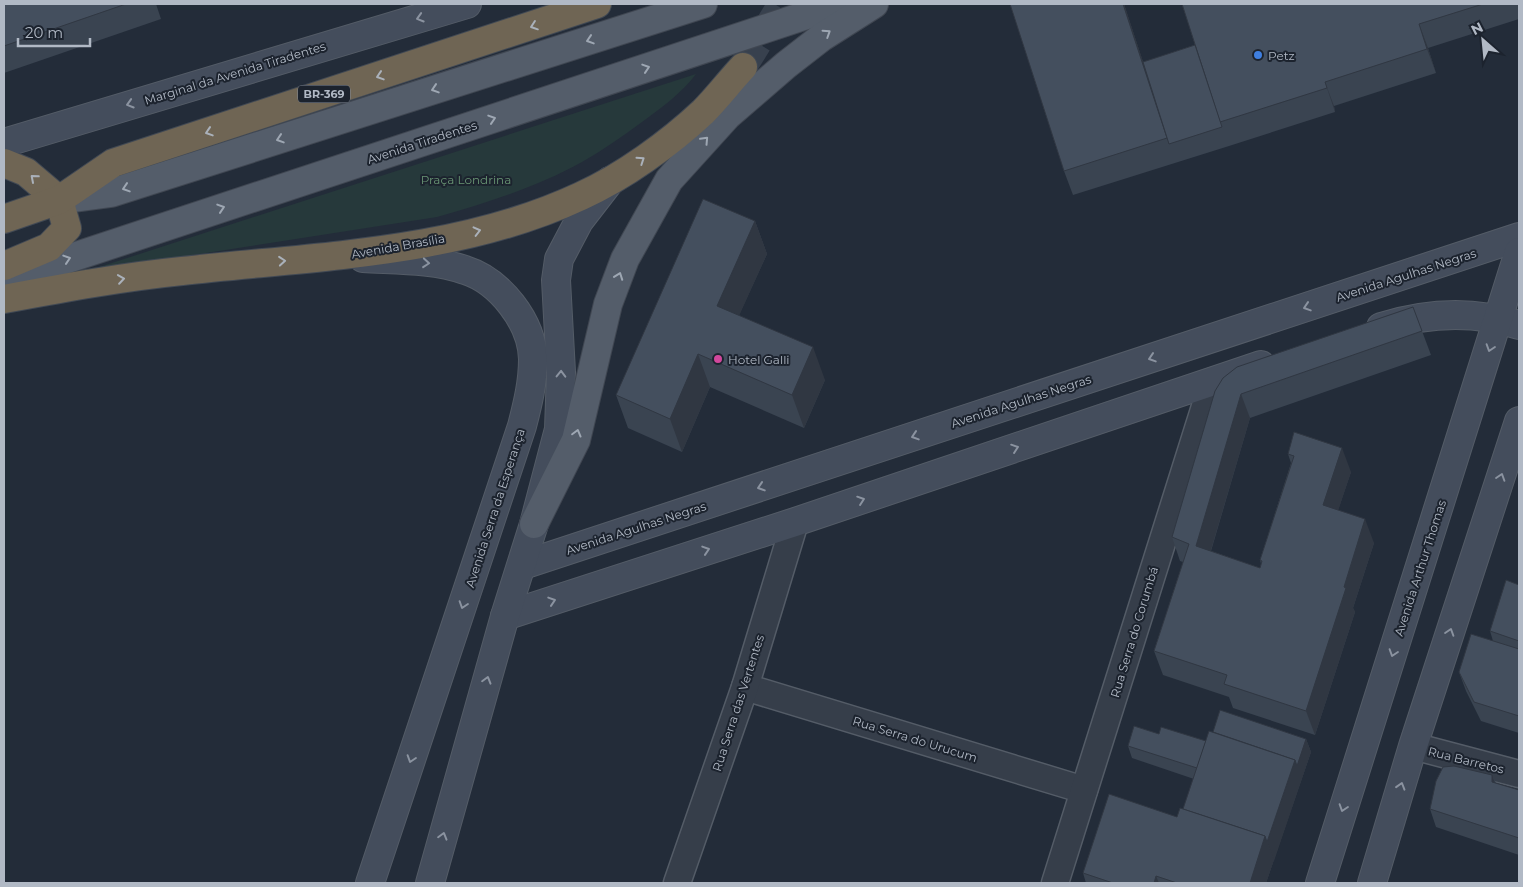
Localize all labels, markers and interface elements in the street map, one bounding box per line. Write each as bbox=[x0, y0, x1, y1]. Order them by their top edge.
one-way arrow bbox=[416, 12, 425, 22]
scale bar bbox=[18, 15, 90, 47]
north arrow bbox=[1458, 15, 1508, 65]
text: N bbox=[1468, 18, 1486, 39]
one-way arrow bbox=[531, 20, 539, 30]
text: 20 m bbox=[25, 23, 63, 42]
one-way arrow bbox=[822, 30, 831, 40]
one-way arrow bbox=[586, 34, 595, 44]
street label: Marginal da Avenida Tiradentes bbox=[142, 38, 328, 108]
place label: Petz bbox=[1268, 48, 1295, 63]
marker: Petz bbox=[1252, 49, 1264, 61]
one-way arrow bbox=[641, 64, 649, 74]
one-way arrow bbox=[376, 71, 385, 81]
one-way arrow bbox=[431, 84, 440, 94]
road number: BR-369 bbox=[298, 86, 350, 102]
one-way arrow bbox=[127, 99, 135, 109]
one-way arrow bbox=[487, 115, 495, 125]
street label: Avenida Tiradentes bbox=[365, 117, 479, 167]
one-way arrow bbox=[205, 126, 214, 136]
one-way arrow bbox=[277, 133, 285, 143]
one-way arrow bbox=[699, 136, 708, 145]
one-way arrow bbox=[635, 157, 644, 166]
park label: Praça Londrina bbox=[421, 172, 511, 187]
one-way arrow bbox=[30, 175, 39, 184]
one-way arrow bbox=[122, 183, 130, 193]
one-way arrow bbox=[216, 204, 225, 214]
one-way arrow bbox=[472, 226, 481, 237]
street label: Avenida Brasília bbox=[350, 230, 446, 262]
street label: Avenida Agulhas Negras bbox=[1334, 245, 1478, 305]
one-way arrow bbox=[62, 255, 70, 265]
one-way arrow bbox=[279, 256, 287, 267]
one-way arrow bbox=[423, 257, 431, 268]
one-way arrow bbox=[613, 272, 623, 281]
one-way arrow bbox=[116, 275, 125, 285]
one-way arrow bbox=[1303, 302, 1311, 312]
one-way arrow bbox=[1485, 344, 1495, 352]
place label: Hotel Galli bbox=[728, 352, 790, 367]
one-way arrow bbox=[1149, 352, 1157, 362]
marker: Hotel Galli bbox=[712, 353, 724, 365]
one-way arrow bbox=[556, 369, 566, 377]
street label: Avenida Agulhas Negras bbox=[949, 371, 1093, 431]
street label: Avenida Serra da Esperança bbox=[462, 427, 528, 589]
one-way arrow bbox=[572, 429, 582, 437]
one-way arrow bbox=[911, 430, 920, 440]
one-way arrow bbox=[1010, 443, 1018, 453]
one-way arrow bbox=[1495, 473, 1505, 482]
one-way arrow bbox=[757, 481, 765, 491]
one-way arrow bbox=[856, 495, 864, 505]
street label: Avenida Agulhas Negras bbox=[564, 498, 708, 558]
street label: Avenida Arthur Thomas bbox=[1391, 498, 1449, 638]
one-way arrow bbox=[702, 546, 710, 556]
street label: Rua Serra do Corumbá bbox=[1107, 565, 1161, 699]
one-way arrow bbox=[547, 596, 555, 606]
one-way arrow bbox=[459, 600, 469, 609]
one-way arrow bbox=[1445, 628, 1455, 636]
street label: Rua Serra das Vertentes bbox=[709, 633, 767, 773]
one-way arrow bbox=[1388, 649, 1398, 657]
one-way arrow bbox=[481, 676, 492, 684]
street label: Rua Serra do Urucum bbox=[851, 713, 979, 765]
street label: Rua Barretos bbox=[1426, 743, 1506, 777]
one-way arrow bbox=[407, 755, 417, 763]
one-way arrow bbox=[1395, 783, 1405, 791]
one-way arrow bbox=[1339, 804, 1349, 812]
one-way arrow bbox=[437, 833, 447, 841]

